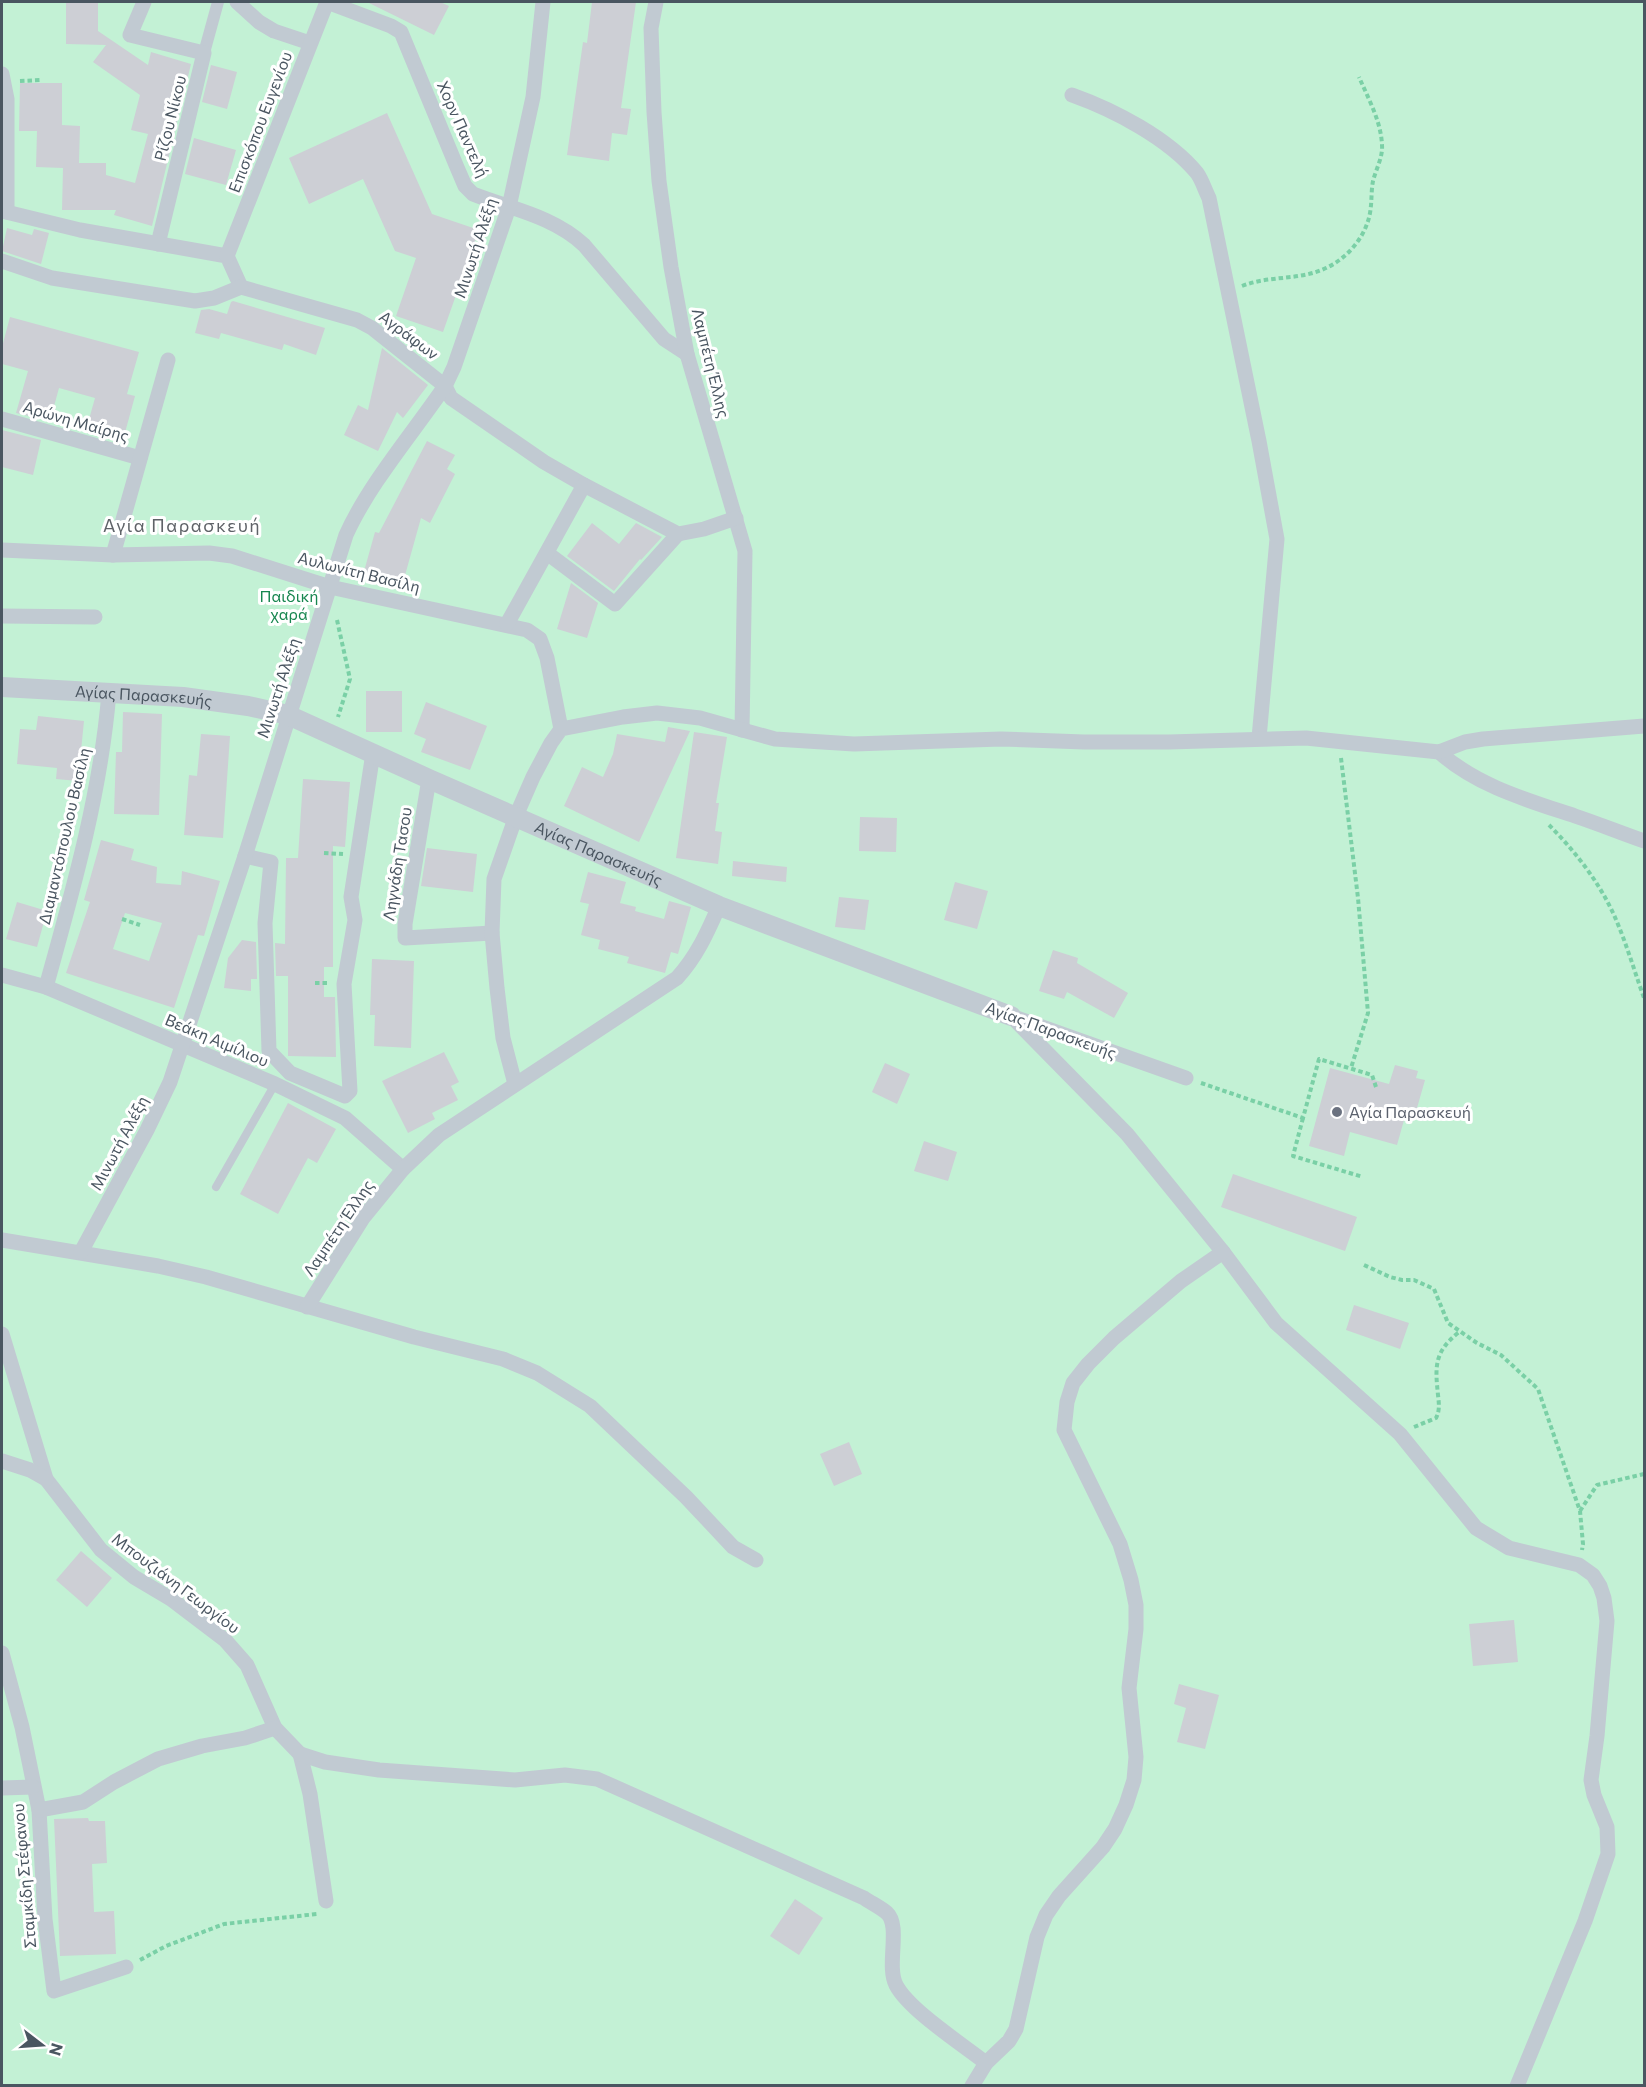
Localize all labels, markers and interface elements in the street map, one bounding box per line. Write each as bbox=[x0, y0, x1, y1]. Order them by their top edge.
street label: Επισκόπου Ευγενίου bbox=[224, 49, 295, 195]
street label: Ρίζου Νίκου bbox=[150, 73, 189, 163]
street label: Χορν Παντελή bbox=[434, 78, 493, 180]
street label: Μινωτή Αλέξη bbox=[449, 195, 500, 300]
street label: Αγράφων bbox=[376, 306, 443, 363]
street label: Λαμπέτη Έλλης bbox=[689, 306, 734, 420]
street label: Αρώνη Μαίρης bbox=[21, 396, 131, 445]
district label: Αγία Παρασκευή bbox=[103, 514, 261, 536]
street label: Αυλωνίτη Βασίλη bbox=[296, 547, 422, 596]
park label: Παιδική χαρά bbox=[259, 586, 319, 623]
street label: Μινωτή Αλέξη bbox=[252, 635, 303, 740]
street label: Αγίας Παρασκευής bbox=[75, 681, 214, 710]
street label: Διαμαντόπουλου Βασίλη bbox=[34, 746, 93, 926]
street label: Ληγνάδη Τασου bbox=[378, 806, 415, 922]
street label: Αγίας Παρασκευής bbox=[532, 817, 666, 889]
street label: Αγίας Παρασκευής bbox=[983, 997, 1119, 1062]
street label: Βεάκη Αιμίλιου bbox=[163, 1009, 272, 1070]
street label: Μινωτή Αλέξη bbox=[86, 1092, 151, 1193]
place label: Αγία Παρασκευή bbox=[1349, 1102, 1471, 1121]
marker: Αγία Παρασκευή bbox=[1330, 1105, 1344, 1119]
street label: Λαμπέτη Έλλης bbox=[298, 1176, 377, 1279]
street label: Μπουζιάνη Γεωργίου bbox=[109, 1528, 244, 1637]
street label: Σταμκίδη Στέφανου bbox=[8, 1803, 39, 1949]
north arrow bbox=[12, 2015, 72, 2075]
text: N bbox=[46, 2041, 68, 2058]

